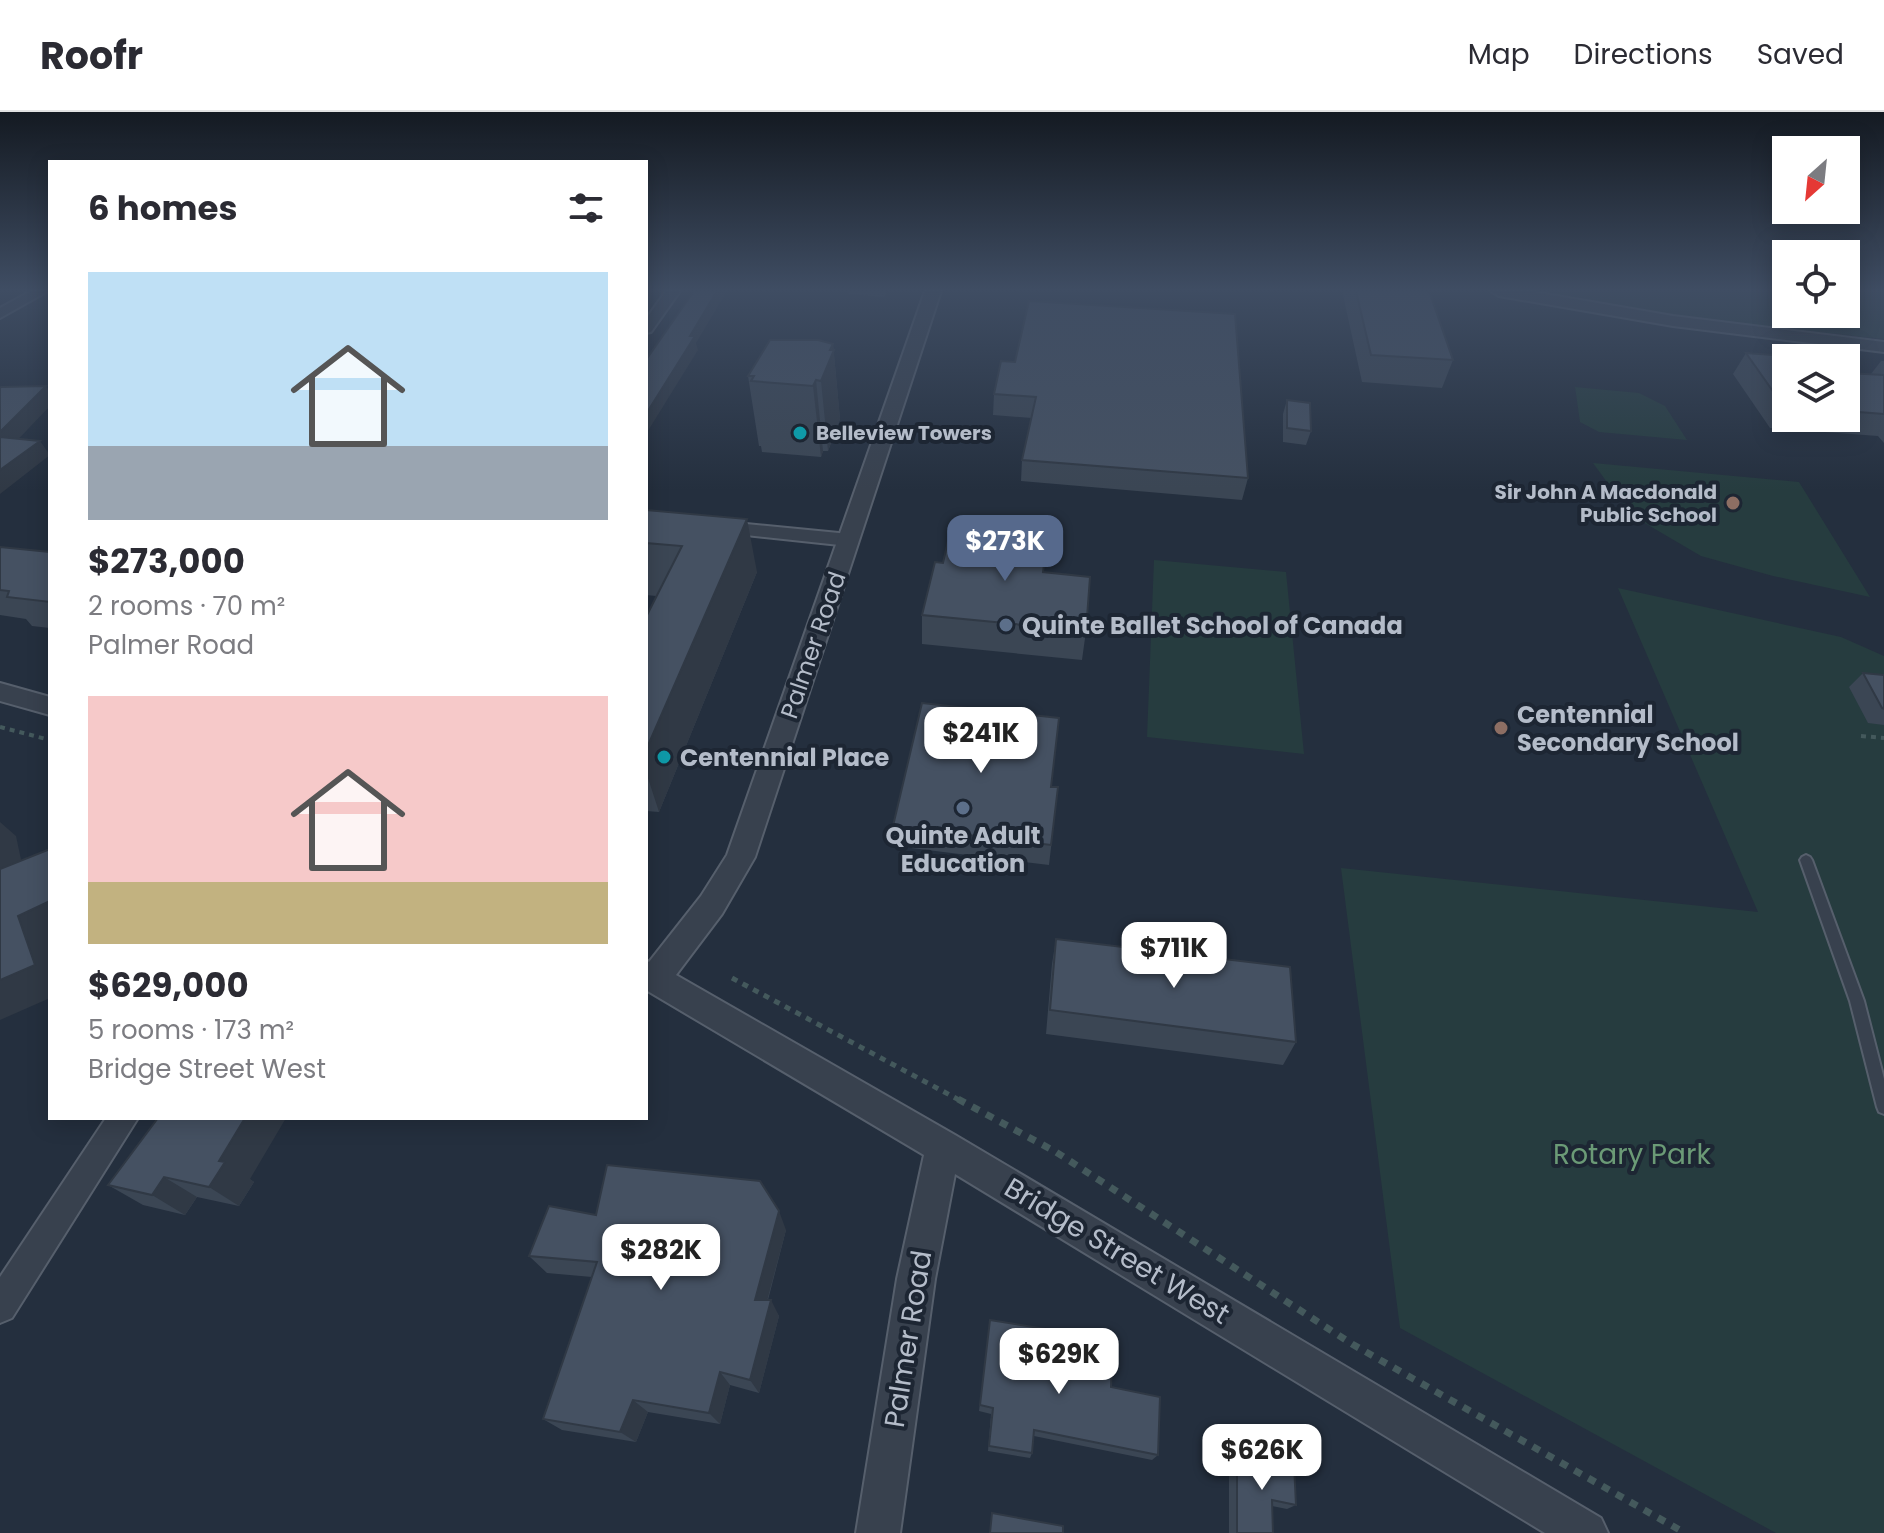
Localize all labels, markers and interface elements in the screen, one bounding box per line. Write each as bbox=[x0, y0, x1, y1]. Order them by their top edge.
text: Roofr bbox=[40, 29, 143, 82]
text: Map bbox=[1468, 35, 1530, 74]
text: Directions bbox=[1574, 35, 1713, 74]
text: Saved bbox=[1757, 35, 1844, 74]
north arrow bbox=[1772, 136, 1860, 224]
map controls bbox=[1772, 136, 1860, 432]
text: 6 homes bbox=[88, 184, 237, 232]
icon: filters bbox=[564, 186, 608, 230]
button: locate bbox=[1772, 240, 1860, 328]
icon: home bbox=[276, 324, 420, 468]
button: layers bbox=[1772, 344, 1860, 432]
place label: Belleview Towers bbox=[816, 419, 992, 447]
marker: Belleview Towers bbox=[791, 424, 809, 442]
place label: Sir John A Macdonald Public School bbox=[1495, 478, 1717, 529]
marker: Sir John A Macdonald Public School bbox=[1724, 494, 1742, 512]
pin: $273K bbox=[949, 515, 1061, 583]
text: $273K bbox=[965, 523, 1045, 559]
text: $273,000 bbox=[88, 537, 245, 585]
street label: Palmer Road bbox=[772, 567, 854, 723]
text: 2 rooms · 70 m² bbox=[88, 588, 285, 624]
place label: Quinte Ballet School of Canada bbox=[1022, 609, 1403, 642]
marker: Quinte Ballet School of Canada bbox=[997, 616, 1015, 634]
text: Palmer Road bbox=[88, 627, 254, 663]
place label: Centennial Secondary School bbox=[1517, 698, 1739, 759]
pin: $241K bbox=[925, 707, 1037, 775]
text: $241K bbox=[942, 715, 1020, 751]
marker: Centennial Secondary School bbox=[1492, 719, 1510, 737]
place label: Centennial Place bbox=[680, 741, 890, 774]
icon: home bbox=[276, 748, 420, 892]
marker: Centennial Place bbox=[655, 748, 673, 766]
marker: Quinte Adult Education bbox=[954, 799, 972, 817]
place label: Quinte Adult Education bbox=[886, 819, 1040, 880]
pin: $711K bbox=[1118, 922, 1230, 990]
text: $711K bbox=[1140, 930, 1208, 966]
text: $629,000 bbox=[88, 961, 249, 1009]
text: 5 rooms · 173 m² bbox=[88, 1012, 294, 1048]
text: Bridge Street West bbox=[88, 1051, 326, 1087]
park label: Rotary Park bbox=[1553, 1135, 1711, 1174]
street label: Bridge Street West bbox=[997, 1168, 1237, 1334]
pin: $282K bbox=[605, 1224, 717, 1292]
text: $282K bbox=[620, 1232, 702, 1268]
street label: Palmer Road bbox=[875, 1248, 941, 1430]
pin: $629K bbox=[1003, 1328, 1115, 1396]
text: $629K bbox=[1018, 1336, 1100, 1372]
pin: $626K bbox=[1206, 1424, 1318, 1492]
text: $626K bbox=[1220, 1432, 1304, 1468]

